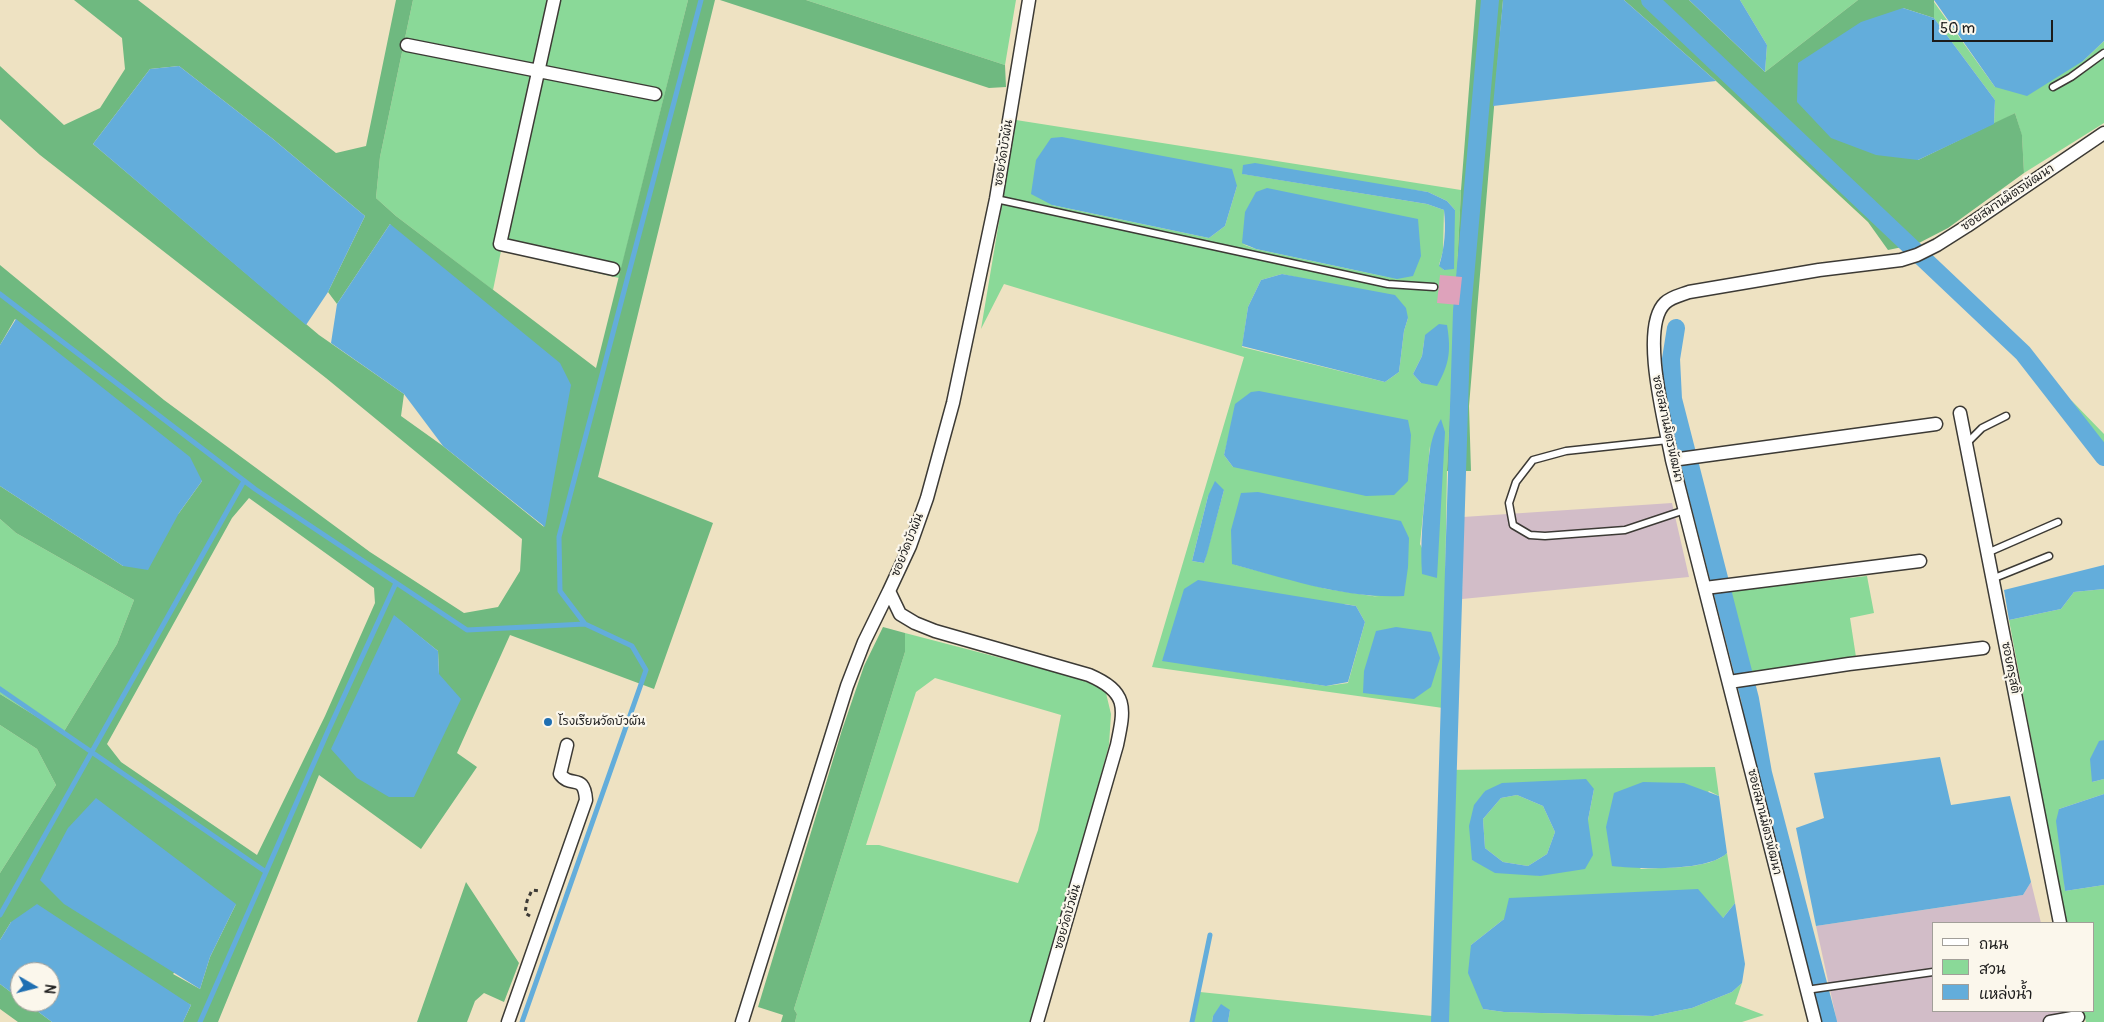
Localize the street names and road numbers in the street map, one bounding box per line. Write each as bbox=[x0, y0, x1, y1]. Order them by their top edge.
street label: ซอยวัดบัวผัน bbox=[992, 119, 1016, 187]
street label: ซอยสมานมิตรพัฒนา bbox=[1959, 162, 2057, 234]
street label: ซอยสมานมิตรพัฒนา bbox=[1649, 374, 1685, 484]
street label: ซอยวัดบัวผัน bbox=[889, 511, 927, 579]
street label: ซอยครุสติ bbox=[1998, 641, 2022, 695]
street label: ซอยสมานมิตรพัฒนา bbox=[1744, 767, 1784, 877]
street label: ซอยวัดบัวผัน bbox=[1052, 883, 1084, 951]

